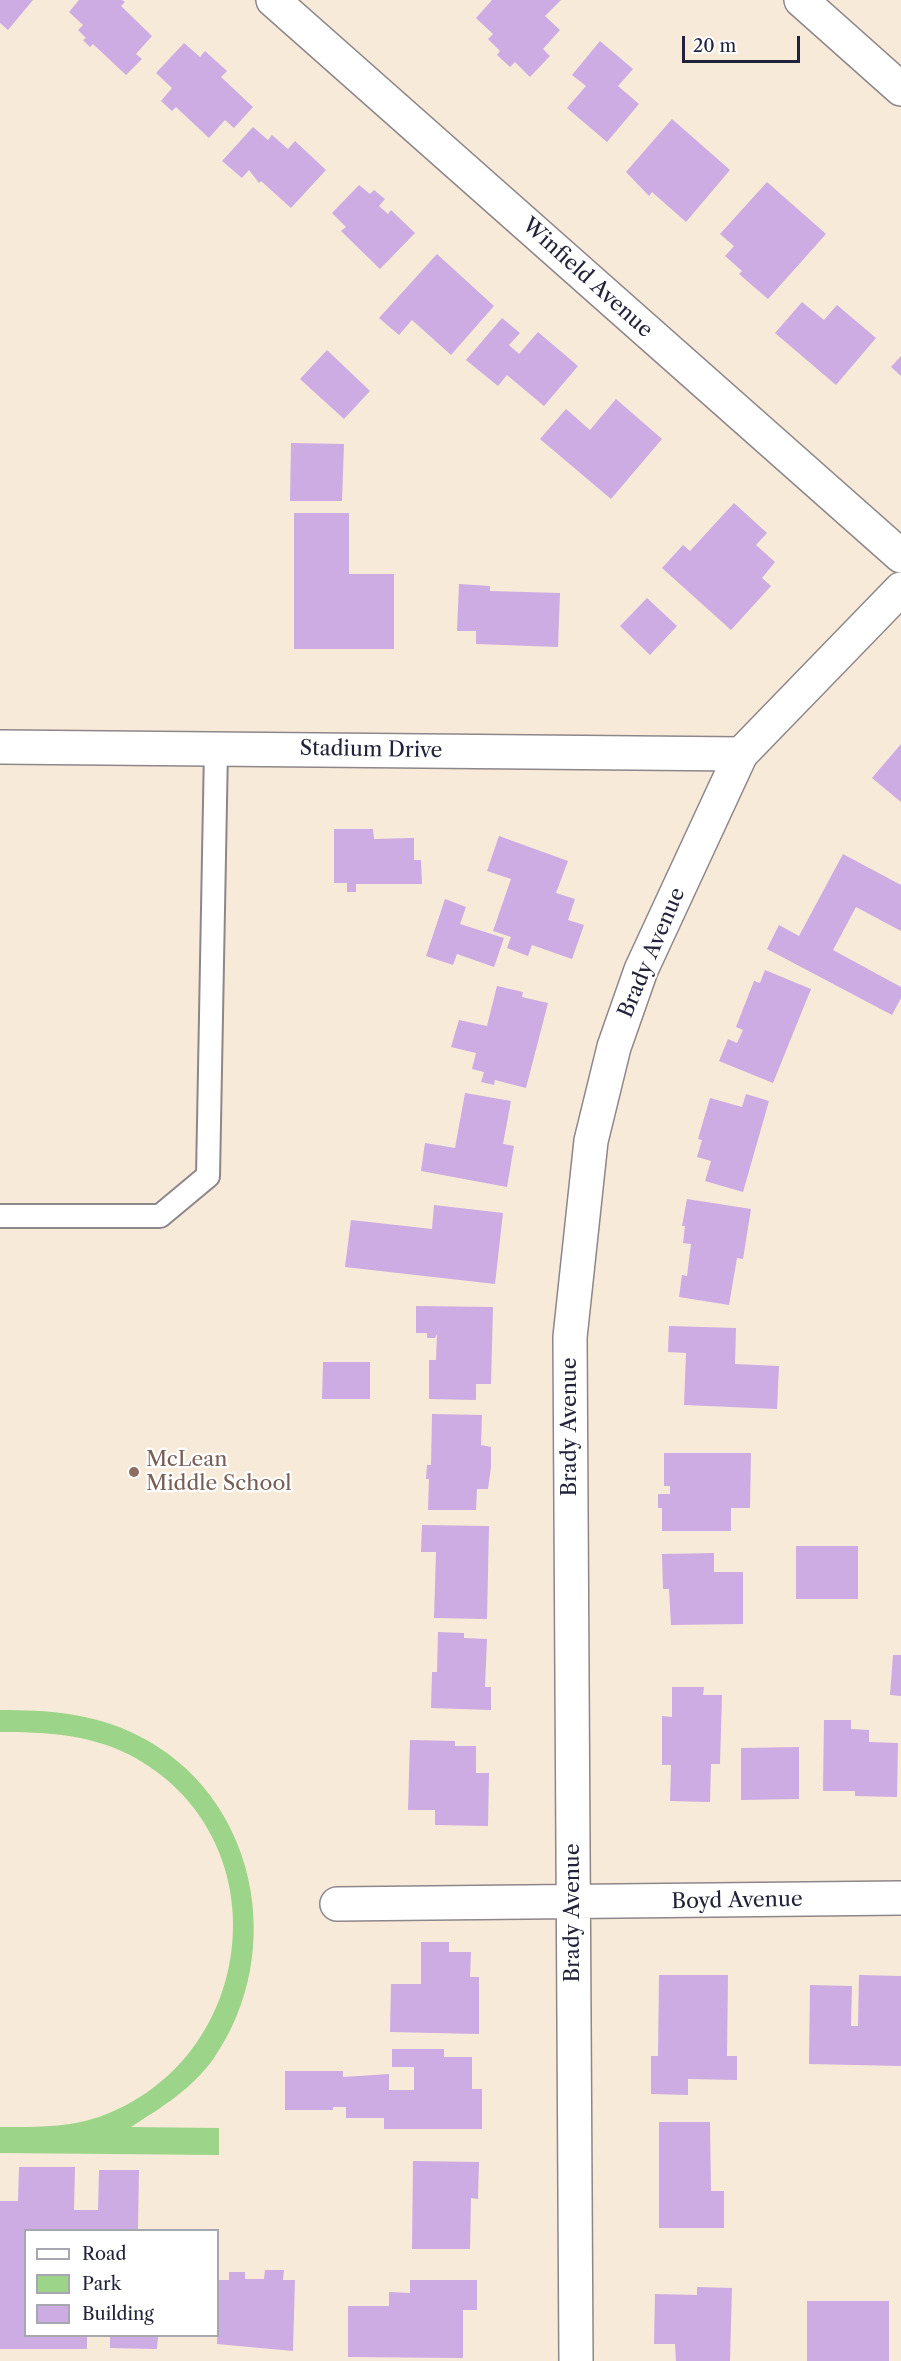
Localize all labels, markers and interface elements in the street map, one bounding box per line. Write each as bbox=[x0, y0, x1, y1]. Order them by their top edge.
scale bar bbox=[685, 24, 804, 62]
text: 20 m bbox=[693, 35, 736, 57]
street label: Winfield Avenue bbox=[517, 213, 657, 343]
street label: Stadium Drive bbox=[299, 736, 443, 764]
street label: Brady Avenue bbox=[613, 884, 691, 1022]
street label: Brady Avenue bbox=[557, 1358, 583, 1496]
place label: McLean Middle School bbox=[146, 1447, 291, 1497]
marker: McLean Middle School bbox=[127, 1465, 141, 1479]
street label: Brady Avenue bbox=[560, 1844, 586, 1982]
street label: Boyd Avenue bbox=[671, 1887, 803, 1915]
legend bbox=[24, 2229, 219, 2337]
text: Road bbox=[82, 2243, 127, 2265]
text: Park bbox=[82, 2273, 121, 2295]
text: Building bbox=[82, 2303, 154, 2325]

